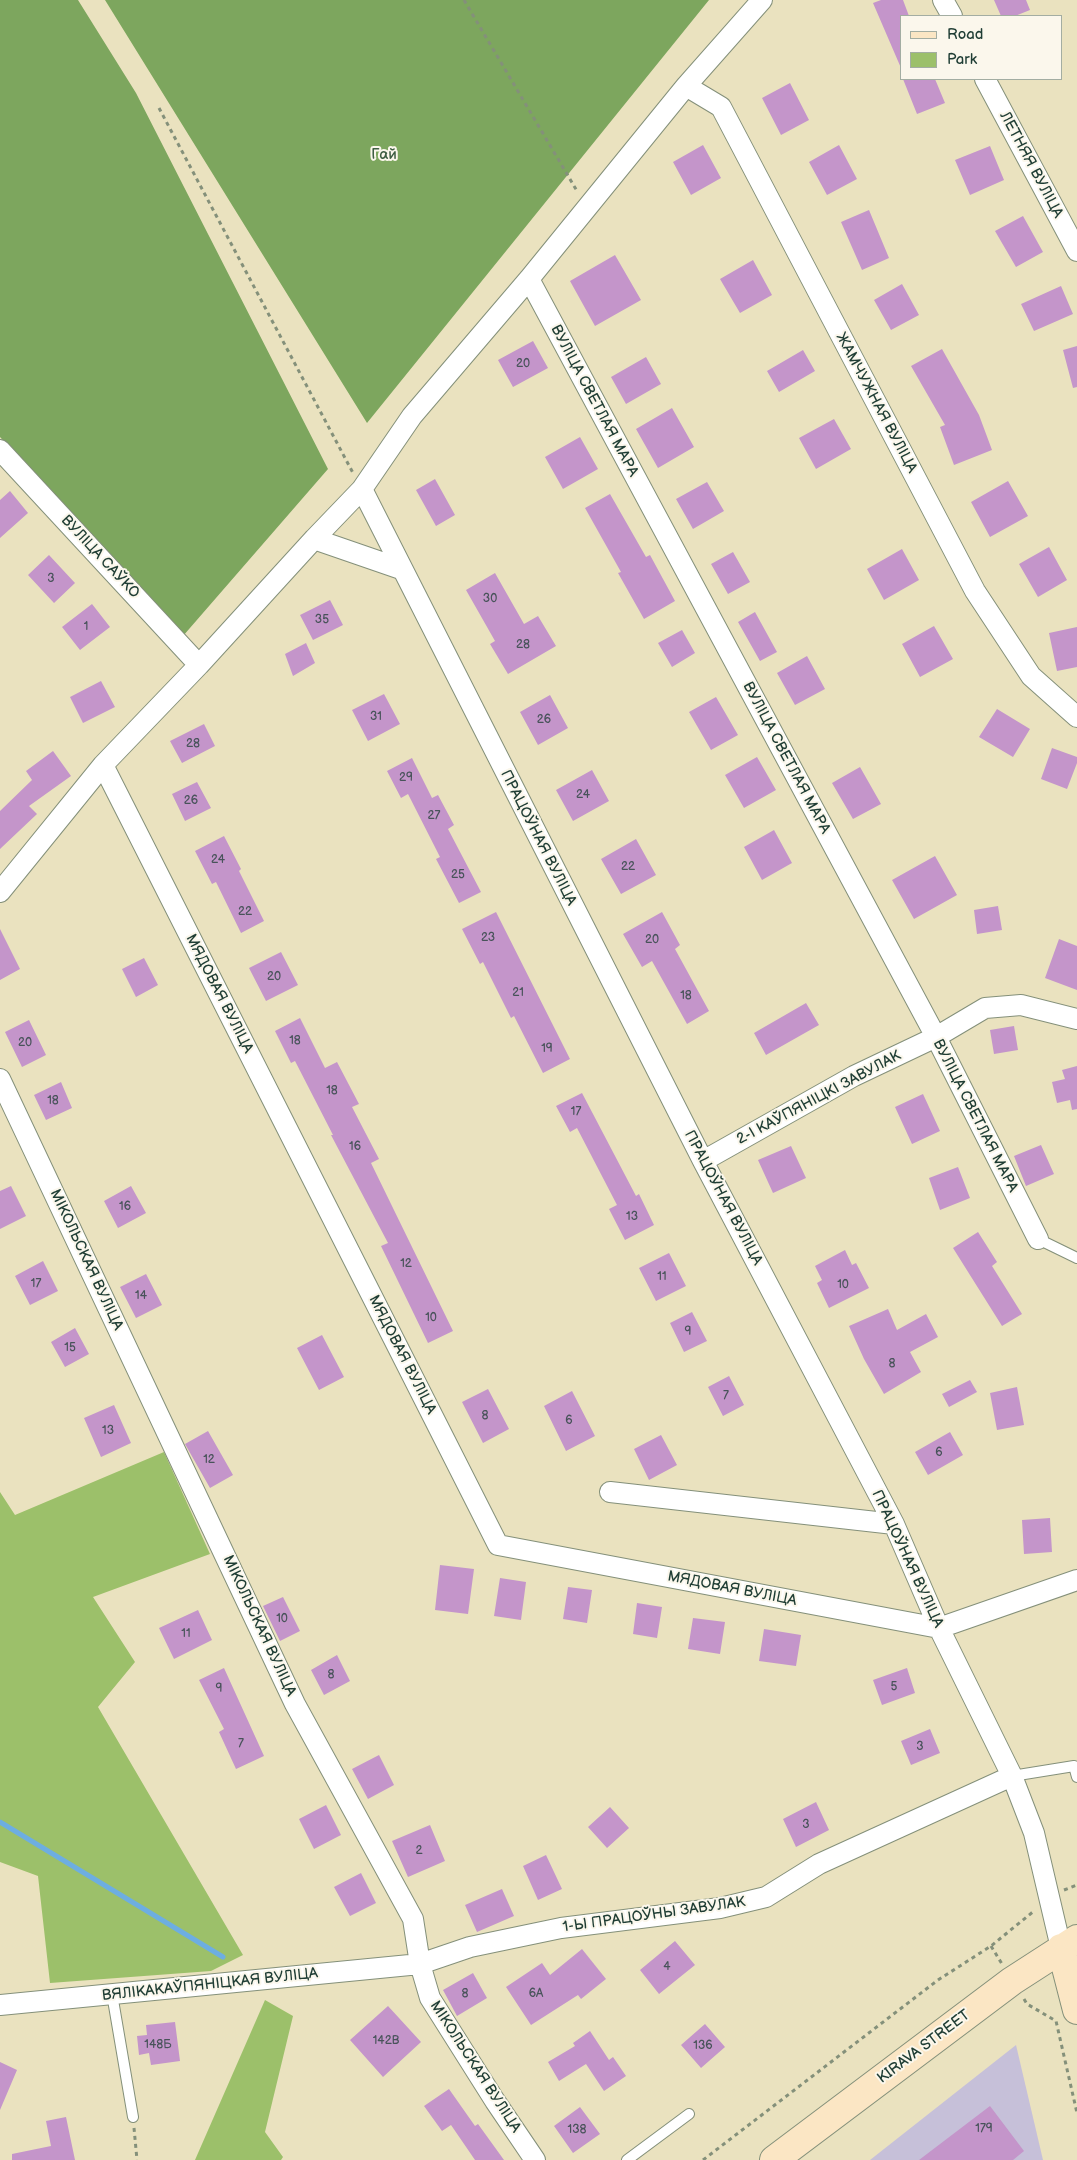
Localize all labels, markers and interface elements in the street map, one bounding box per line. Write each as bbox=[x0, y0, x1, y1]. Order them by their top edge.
legend bbox=[900, 15, 1062, 80]
text: Road bbox=[947, 25, 983, 44]
text: Park bbox=[947, 50, 977, 69]
street label: ЛЕТНЯЯ ВУЛІЦА bbox=[995, 109, 1067, 221]
park label: Гай bbox=[371, 146, 397, 164]
street label: ВУЛІЦА СВЕТЛАЯ МАРА bbox=[546, 322, 642, 480]
street label: ЖАМЧУЖНАЯ ВУЛІЦА bbox=[831, 330, 921, 476]
house number: 20 bbox=[516, 357, 530, 371]
street label: ВУЛІЦА САЎКО bbox=[57, 512, 143, 602]
house number: 3 bbox=[47, 572, 55, 586]
house number: 30 bbox=[483, 592, 497, 606]
house number: 35 bbox=[315, 613, 329, 627]
house number: 1 bbox=[84, 620, 88, 634]
house number: 28 bbox=[516, 638, 530, 652]
street label: ВУЛІЦА СВЕТЛАЯ МАРА bbox=[738, 679, 834, 837]
house number: 31 bbox=[370, 710, 382, 724]
house number: 26 bbox=[537, 713, 551, 727]
house number: 28 bbox=[186, 737, 200, 751]
street label: ПРАЦОЎНАЯ ВУЛІЦА bbox=[496, 767, 580, 909]
house number: 29 bbox=[399, 771, 413, 785]
house number: 24 bbox=[576, 788, 590, 802]
house number: 26 bbox=[184, 794, 198, 808]
house number: 27 bbox=[428, 809, 440, 823]
house number: 24 bbox=[211, 853, 225, 867]
house number: 22 bbox=[621, 860, 635, 874]
house number: 25 bbox=[451, 868, 465, 882]
house number: 22 bbox=[238, 905, 252, 919]
street label: МЯДОВАЯ ВУЛІЦА bbox=[181, 931, 257, 1057]
house number: 23 bbox=[481, 931, 495, 945]
house number: 20 bbox=[645, 933, 659, 947]
house number: 20 bbox=[267, 970, 281, 984]
house number: 21 bbox=[512, 986, 524, 1000]
house number: 18 bbox=[680, 989, 692, 1003]
house number: 18 bbox=[289, 1034, 301, 1048]
house number: 20 bbox=[18, 1036, 32, 1050]
street label: ВУЛІЦА СВЕТЛАЯ МАРА bbox=[929, 1036, 1021, 1196]
house number: 19 bbox=[541, 1042, 553, 1056]
street label: 2-І КАЎПЯНІЦКІ ЗАВУЛАК bbox=[734, 1047, 904, 1149]
house number: 18 bbox=[326, 1084, 338, 1098]
house number: 18 bbox=[47, 1094, 59, 1108]
house number: 17 bbox=[571, 1105, 581, 1119]
street label: ПРАЦОЎНАЯ ВУЛІЦА bbox=[680, 1128, 766, 1268]
house number: 16 bbox=[349, 1140, 361, 1154]
street label: МІКОЛЬСКАЯ ВУЛІЦА bbox=[45, 1187, 127, 1333]
house number: 16 bbox=[119, 1200, 131, 1214]
house number: 13 bbox=[626, 1210, 638, 1224]
house number: 12 bbox=[400, 1257, 412, 1271]
house number: 11 bbox=[657, 1270, 667, 1284]
house number: 17 bbox=[31, 1277, 41, 1291]
house number: 10 bbox=[837, 1278, 849, 1292]
house number: 14 bbox=[135, 1289, 147, 1303]
street label: МЯДОВАЯ ВУЛІЦА bbox=[364, 1292, 440, 1418]
house number: 10 bbox=[425, 1311, 437, 1325]
house number: 9 bbox=[685, 1325, 691, 1339]
house number: 15 bbox=[64, 1341, 76, 1355]
house number: 8 bbox=[889, 1357, 895, 1371]
house number: 7 bbox=[723, 1389, 729, 1403]
house number: 8 bbox=[482, 1409, 488, 1423]
house number: 6 bbox=[565, 1414, 573, 1428]
house number: 13 bbox=[102, 1424, 114, 1438]
house number: 6 bbox=[935, 1446, 943, 1460]
house number: 12 bbox=[203, 1453, 215, 1467]
street label: ПРАЦОЎНАЯ ВУЛІЦА bbox=[867, 1487, 947, 1631]
street label: МІКОЛЬСКАЯ ВУЛІЦА bbox=[218, 1553, 300, 1699]
street label: МЯДОВАЯ ВУЛІЦА bbox=[666, 1568, 798, 1610]
house number: 10 bbox=[276, 1612, 288, 1626]
house number: 11 bbox=[181, 1627, 191, 1641]
house number: 8 bbox=[328, 1668, 334, 1682]
house number: 5 bbox=[891, 1680, 897, 1694]
house number: 9 bbox=[216, 1682, 222, 1696]
house number: 7 bbox=[238, 1737, 244, 1751]
house number: 3 bbox=[916, 1740, 924, 1754]
house number: 3 bbox=[802, 1818, 810, 1832]
house number: 2 bbox=[415, 1844, 423, 1858]
street label: 1-Ы ПРАЦОЎНЫ ЗАВУЛАК bbox=[561, 1893, 747, 1937]
house number: 4 bbox=[663, 1960, 671, 1974]
street label: ВЯЛІКАКАЎПЯНІЦКАЯ ВУЛІЦА bbox=[101, 1965, 319, 2005]
house number: 8 bbox=[462, 1987, 468, 2001]
house number: 6А bbox=[529, 1987, 543, 2001]
street label: МІКОЛЬСКАЯ ВУЛІЦА bbox=[426, 1998, 524, 2136]
street label: KIRAVA STREET bbox=[874, 2006, 974, 2088]
house number: 142В bbox=[373, 2034, 399, 2048]
house number: 148Б bbox=[144, 2038, 172, 2052]
house number: 136 bbox=[693, 2039, 713, 2053]
house number: 179 bbox=[975, 2122, 993, 2136]
house number: 138 bbox=[567, 2123, 587, 2137]

